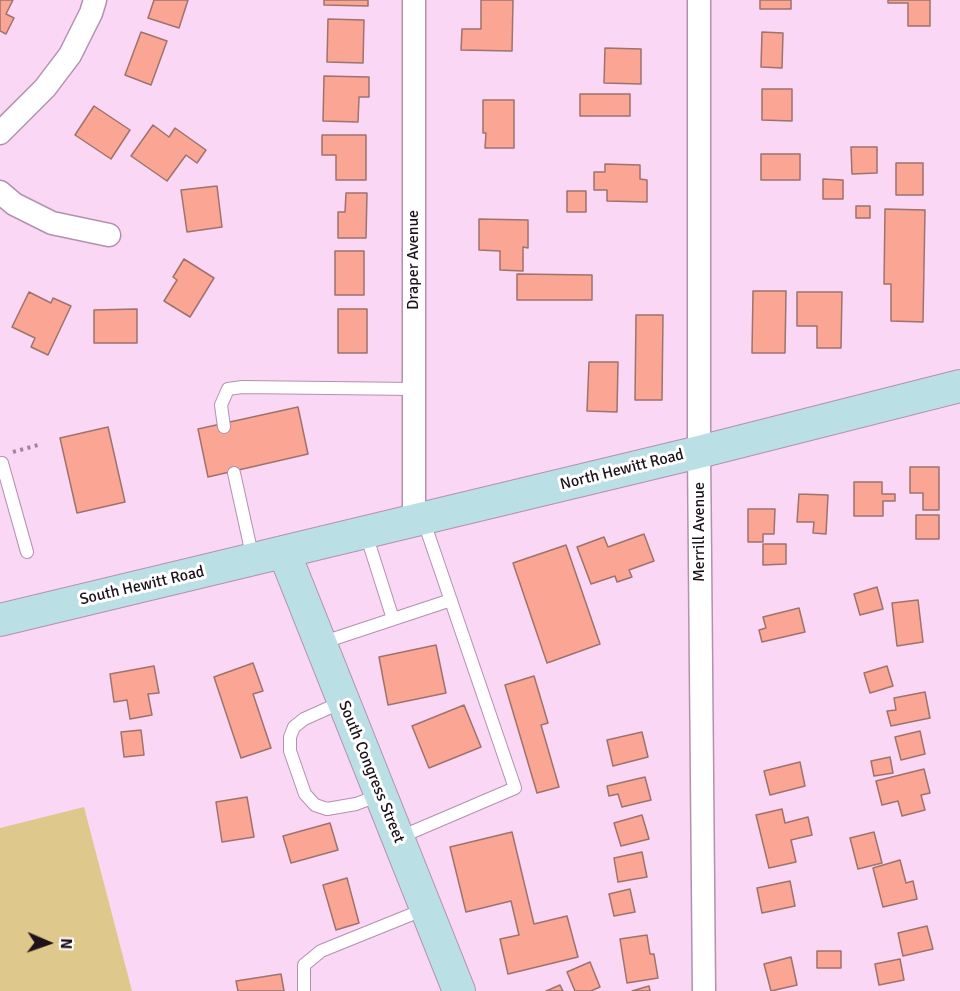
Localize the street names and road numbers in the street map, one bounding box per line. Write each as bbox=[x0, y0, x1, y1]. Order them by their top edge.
street label: Draper Avenue bbox=[404, 210, 424, 310]
street label: North Hewitt Road bbox=[558, 445, 686, 495]
street label: Merrill Avenue bbox=[690, 482, 710, 582]
street label: South Hewitt Road bbox=[78, 562, 206, 610]
street label: South Congress Street bbox=[334, 698, 408, 846]

